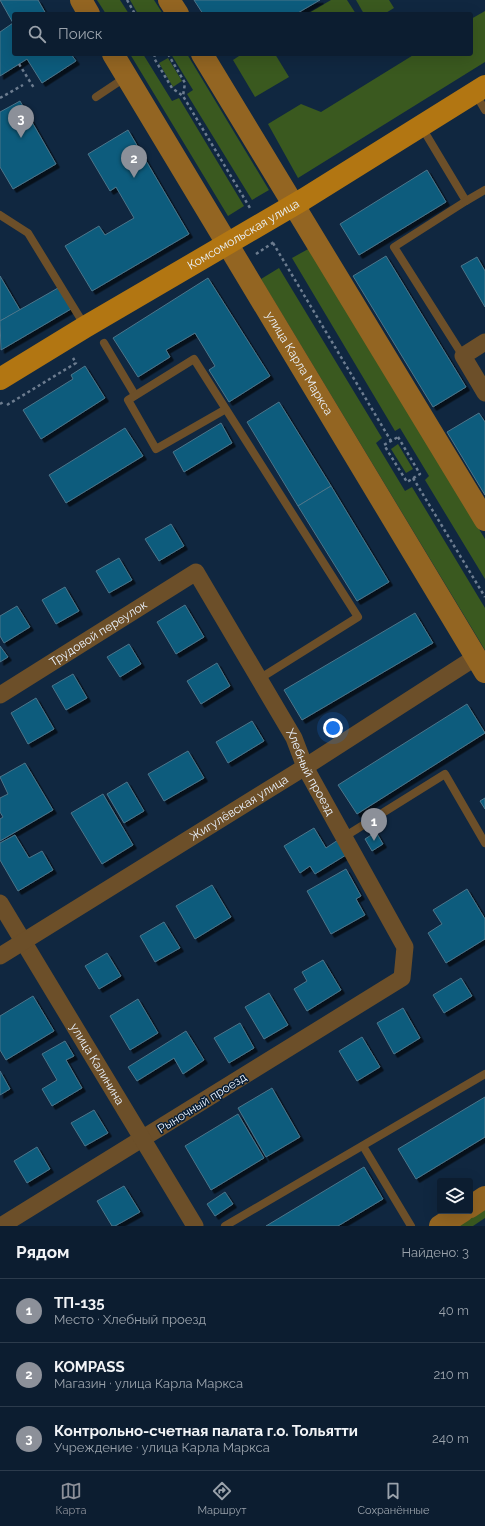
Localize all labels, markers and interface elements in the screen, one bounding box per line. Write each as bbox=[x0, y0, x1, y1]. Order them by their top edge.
search box bbox=[12, 12, 473, 56]
icon: search bbox=[26, 23, 48, 45]
text: Поиск bbox=[58, 25, 103, 43]
pin: 3 bbox=[8, 105, 34, 138]
pin: 2 bbox=[121, 145, 147, 178]
street label: Комсомольская улица bbox=[185, 196, 302, 273]
street label: улица Карла Маркса bbox=[263, 309, 336, 418]
street label: Трудовой переулок bbox=[47, 597, 150, 669]
your location bbox=[323, 718, 343, 738]
street label: Хлебный проезд bbox=[283, 726, 338, 818]
street label: Жигулёвская улица bbox=[187, 772, 291, 844]
pin: 1 bbox=[361, 808, 387, 841]
street label: улица Калинина bbox=[67, 1021, 127, 1107]
street label: Рыночный проезд bbox=[155, 1070, 249, 1136]
map controls bbox=[437, 1178, 473, 1214]
button: layers bbox=[437, 1178, 473, 1214]
text: Рядом bbox=[16, 1242, 69, 1262]
text: Найдено: 3 bbox=[401, 1245, 469, 1260]
text: ТП-135 bbox=[54, 1294, 105, 1312]
text: 1 bbox=[26, 1303, 32, 1318]
text: 40 m bbox=[439, 1303, 469, 1318]
text: Место · Хлебный проезд bbox=[54, 1312, 206, 1327]
text: KOMPASS bbox=[54, 1358, 125, 1376]
text: 2 bbox=[25, 1367, 33, 1382]
text: 210 m bbox=[433, 1367, 469, 1382]
text: Магазин · улица Карла Маркса bbox=[54, 1376, 243, 1391]
text: Контрольно-счетная палата г.о. Тольятти bbox=[54, 1422, 358, 1440]
text: 3 bbox=[25, 1431, 33, 1446]
text: 240 m bbox=[432, 1431, 469, 1446]
text: Учреждение · улица Карла Маркса bbox=[54, 1440, 270, 1455]
tab: Карта bbox=[56, 1480, 86, 1517]
tab: Маршрут bbox=[197, 1480, 246, 1517]
tab: Сохранённые bbox=[357, 1480, 429, 1517]

